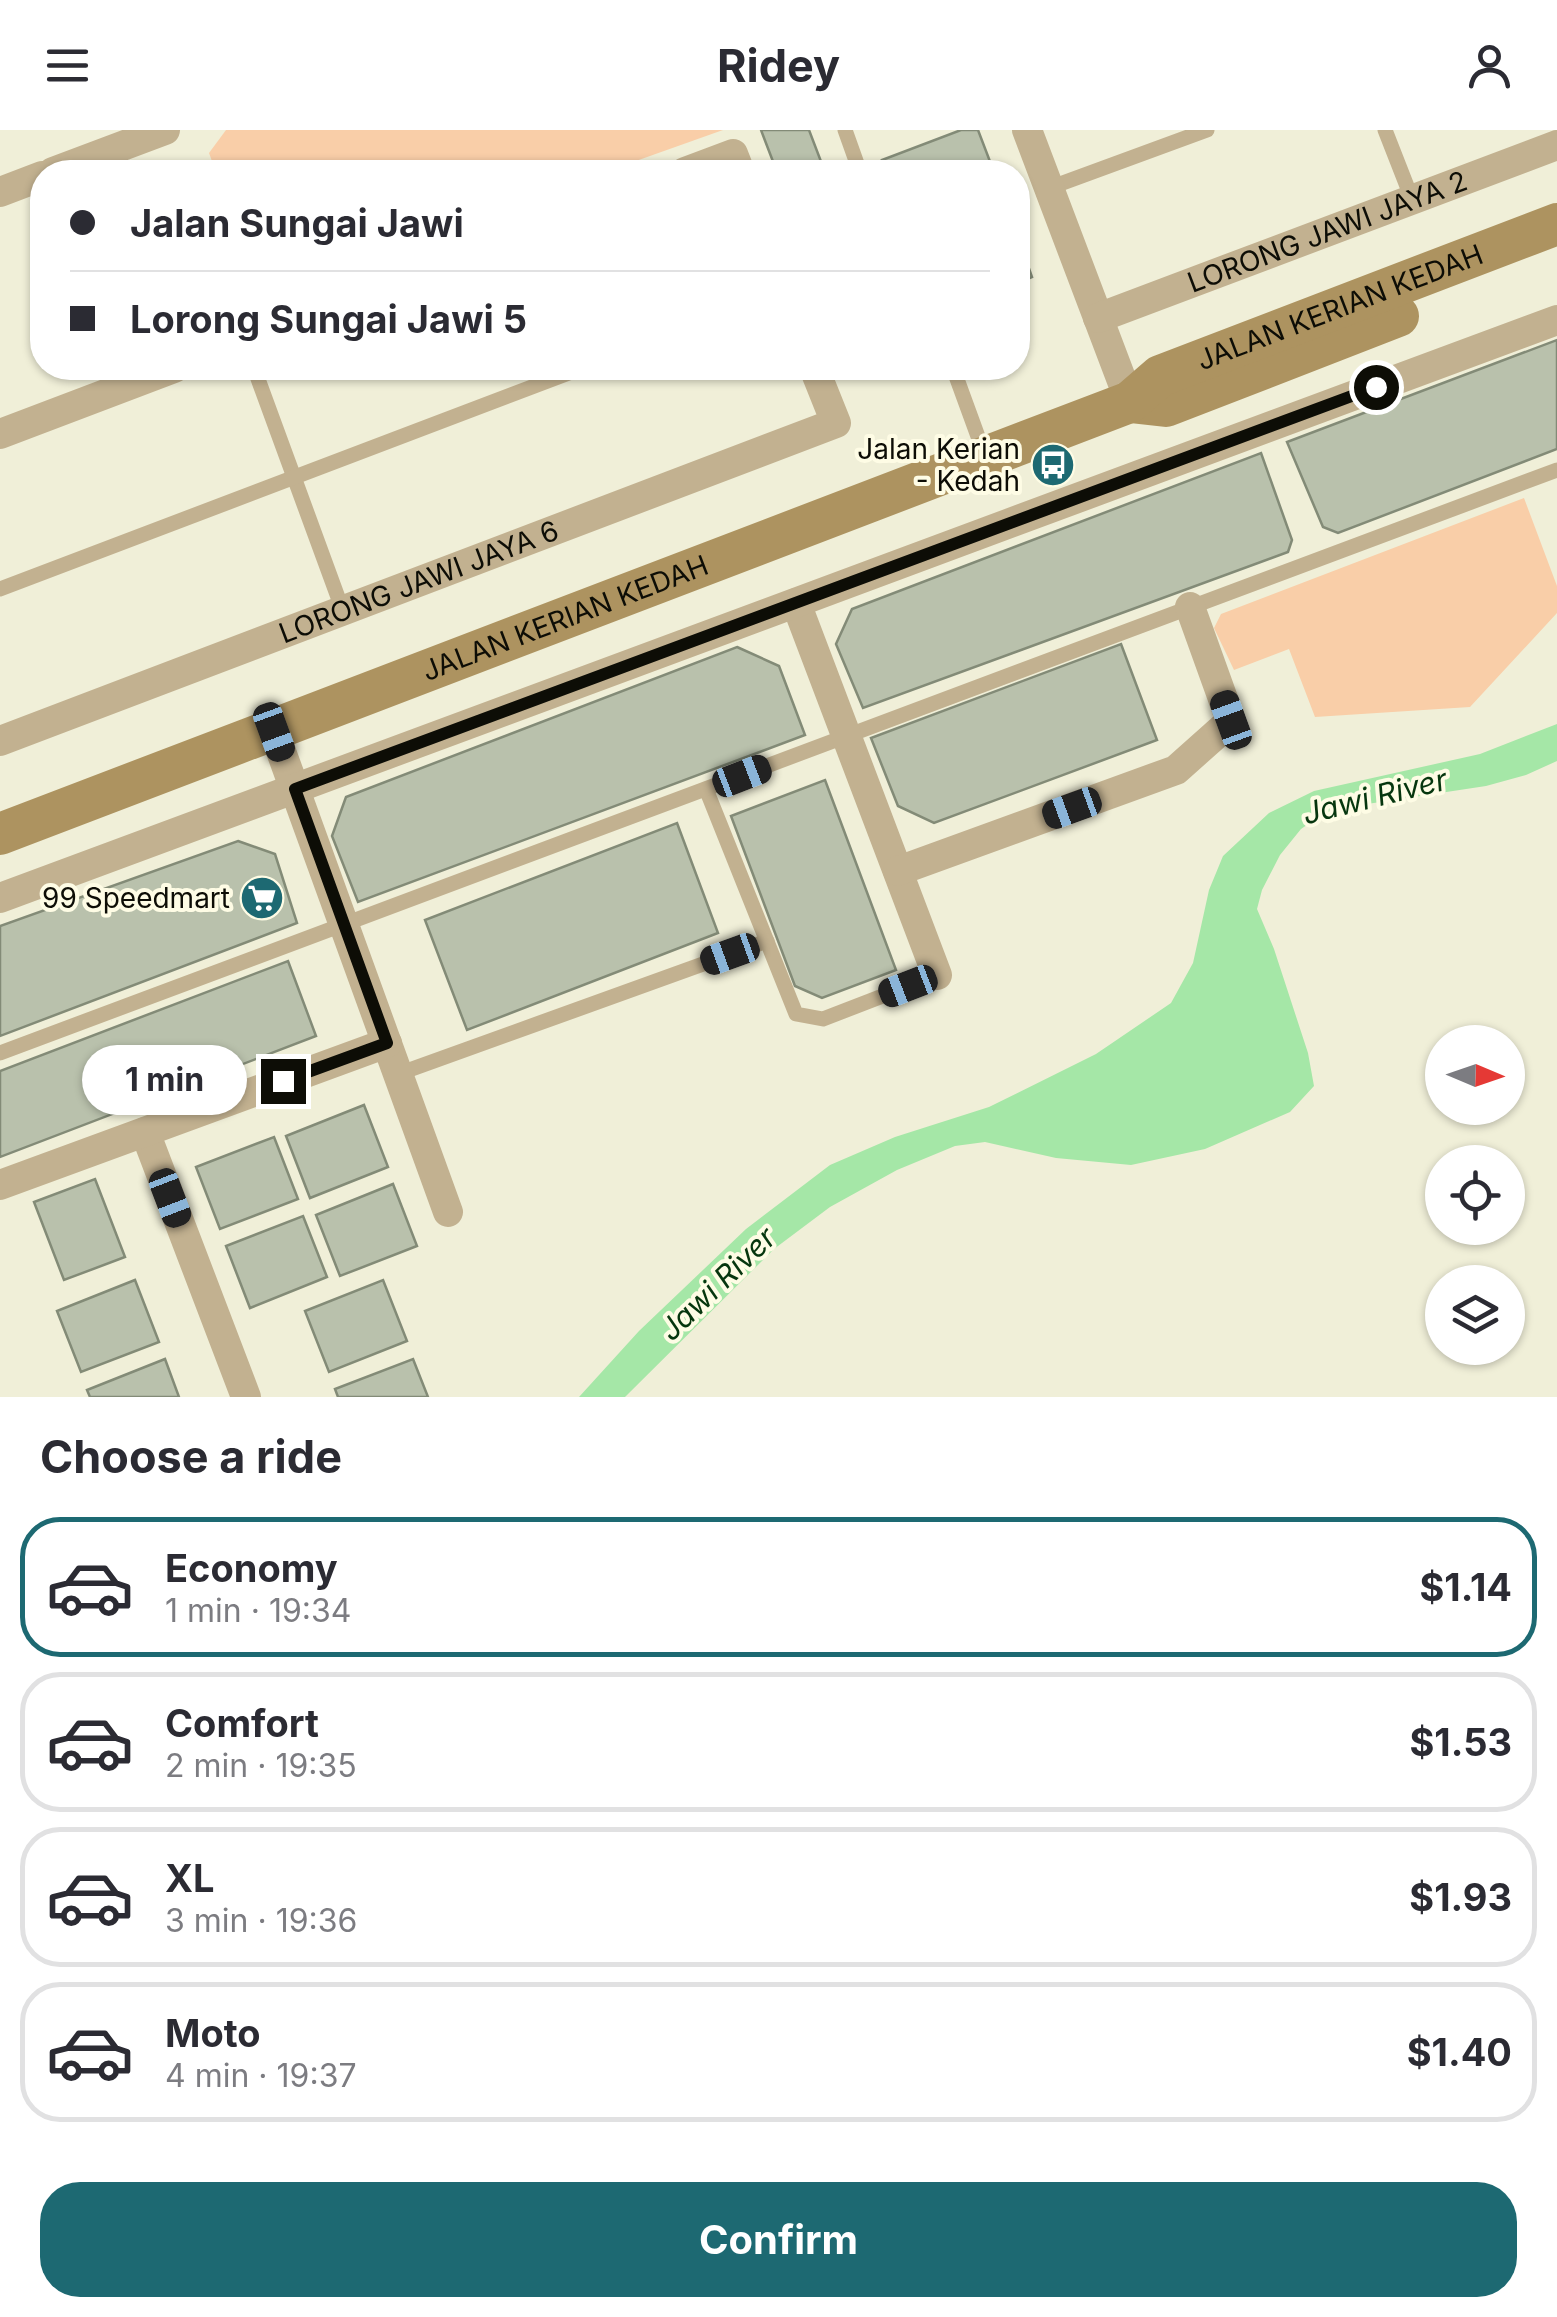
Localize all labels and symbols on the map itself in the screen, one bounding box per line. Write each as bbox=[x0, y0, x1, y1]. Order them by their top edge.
street label: LORONG JAWI JAYA 2 bbox=[1183, 164, 1472, 300]
street label: JALAN KERIAN KEDAH bbox=[1192, 237, 1488, 377]
route start bbox=[1354, 365, 1399, 410]
place label: Jalan Kerian - Kedah bbox=[857, 432, 1020, 498]
bus stop icon: Jalan Kerian - Kedah bbox=[1030, 442, 1076, 488]
street label: LORONG JAWI JAYA 6 bbox=[274, 513, 563, 650]
street label: JALAN KERIAN KEDAH bbox=[417, 548, 713, 688]
car bbox=[1207, 687, 1255, 753]
car bbox=[250, 699, 298, 765]
car bbox=[709, 751, 775, 801]
water label: Jawi River bbox=[1299, 761, 1451, 831]
car bbox=[1039, 784, 1105, 832]
supermarket icon: 99 Speedmart bbox=[239, 875, 285, 921]
place label: 99 Speedmart bbox=[42, 881, 230, 915]
car bbox=[697, 930, 763, 978]
car bbox=[875, 961, 941, 1011]
north arrow bbox=[1425, 1025, 1525, 1125]
callout: 1 min bbox=[83, 1046, 248, 1116]
route end bbox=[261, 1059, 306, 1104]
car bbox=[145, 1165, 195, 1231]
water label: Jawi River bbox=[652, 1219, 783, 1347]

